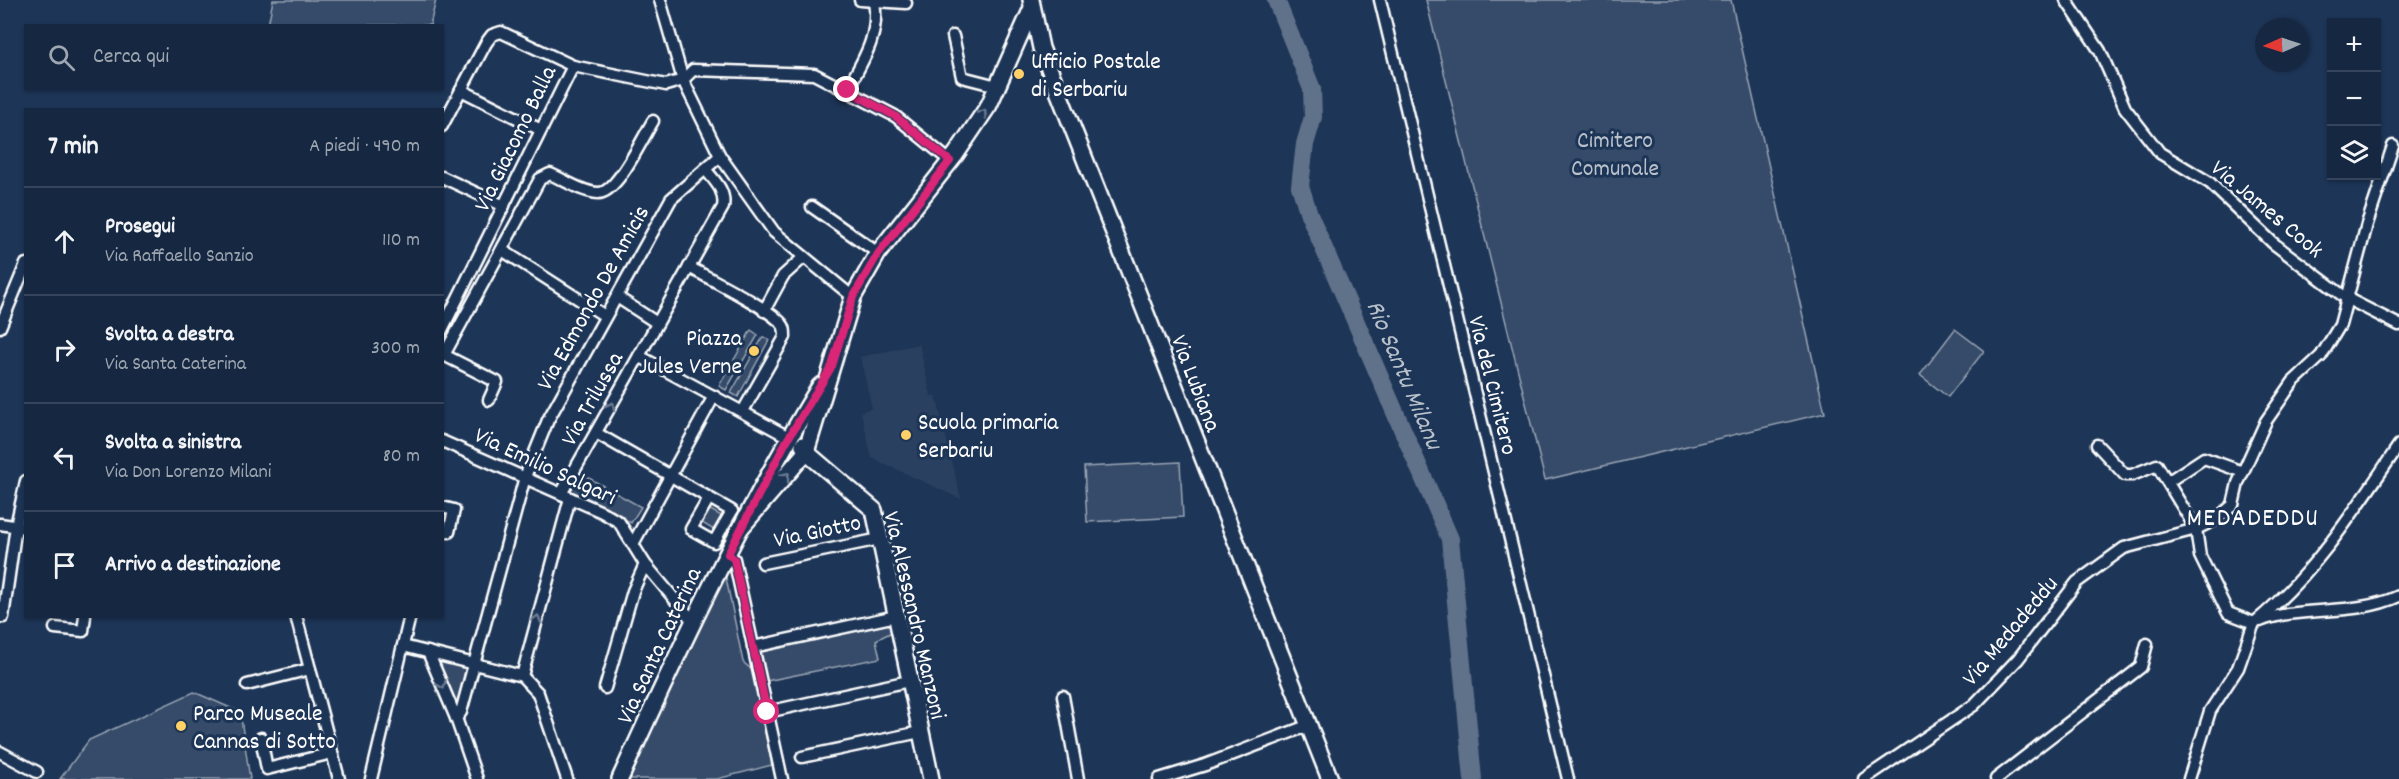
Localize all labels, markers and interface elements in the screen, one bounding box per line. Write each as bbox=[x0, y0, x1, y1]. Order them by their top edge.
north arrow bbox=[2255, 18, 2309, 72]
map controls bbox=[2327, 18, 2381, 180]
button: + bbox=[2327, 18, 2381, 72]
search box bbox=[24, 24, 444, 90]
icon: search bbox=[45, 41, 78, 74]
text: Cerca qui bbox=[93, 42, 169, 73]
place label: Ufficio Postale di Serbariu bbox=[1031, 46, 1161, 108]
street label: Via Giacomo Balla bbox=[467, 60, 567, 218]
marker: Ufficio Postale di Serbariu bbox=[1012, 67, 1026, 81]
button: − bbox=[2327, 72, 2381, 126]
route end bbox=[833, 76, 859, 102]
one-way arrow bbox=[976, 109, 987, 120]
park label: Cimitero Comunale bbox=[1571, 125, 1659, 187]
button: layers bbox=[2327, 126, 2381, 180]
text: 7 min bbox=[48, 129, 99, 166]
text: A piedi · 490 m bbox=[309, 133, 420, 161]
street label: Via James Cook bbox=[2202, 153, 2330, 268]
street label: Via Edmondo De Amicis bbox=[530, 200, 660, 397]
text: Prosegui bbox=[105, 212, 175, 243]
icon: ahead bbox=[48, 225, 81, 258]
text: 110 m bbox=[382, 227, 420, 255]
text: Via Raffaello Sanzio bbox=[105, 243, 254, 271]
water label: Rio Santu Milanu bbox=[1355, 295, 1452, 457]
street label: Via del Cimitero bbox=[1457, 313, 1525, 459]
text: Svolta a destra bbox=[105, 320, 234, 351]
place label: Piazza Jules Verne bbox=[638, 323, 743, 385]
street label: Via Lubiana bbox=[1160, 331, 1228, 438]
icon: right bbox=[48, 333, 81, 366]
text: 300 m bbox=[371, 335, 420, 363]
marker: Piazza Jules Verne bbox=[747, 344, 761, 358]
street label: Via Trilussa bbox=[554, 345, 634, 453]
text: Via Santa Caterina bbox=[105, 351, 246, 379]
one-way arrow bbox=[604, 402, 615, 413]
place label: Scuola primaria Serbariu bbox=[918, 407, 1059, 469]
street label: Via Emilio Salgari bbox=[468, 420, 621, 516]
text: Svolta a sinistra bbox=[105, 428, 241, 459]
marker: Scuola primaria Serbariu bbox=[899, 428, 913, 442]
icon: left bbox=[48, 441, 81, 474]
text: 80 m bbox=[383, 443, 420, 471]
text: Via Don Lorenzo Milani bbox=[105, 459, 271, 487]
one-way arrow bbox=[779, 472, 790, 483]
district label: MEDADEDDU bbox=[2187, 501, 2319, 538]
street label: Via Giotto bbox=[771, 507, 864, 559]
street label: Via Alessandro Manzoni bbox=[873, 508, 954, 723]
icon: arrive bbox=[48, 549, 81, 582]
text: Arrivo a destinazione bbox=[105, 550, 281, 581]
street label: Via Santa Caterina bbox=[610, 562, 712, 730]
street label: Via Medadeddu bbox=[1955, 569, 2068, 694]
one-way arrow bbox=[530, 614, 542, 625]
one-way arrow bbox=[435, 679, 447, 690]
place label: Parco Museale Cannas di Sotto bbox=[193, 698, 336, 760]
route start bbox=[753, 698, 779, 724]
marker: Parco Museale Cannas di Sotto bbox=[174, 719, 188, 733]

